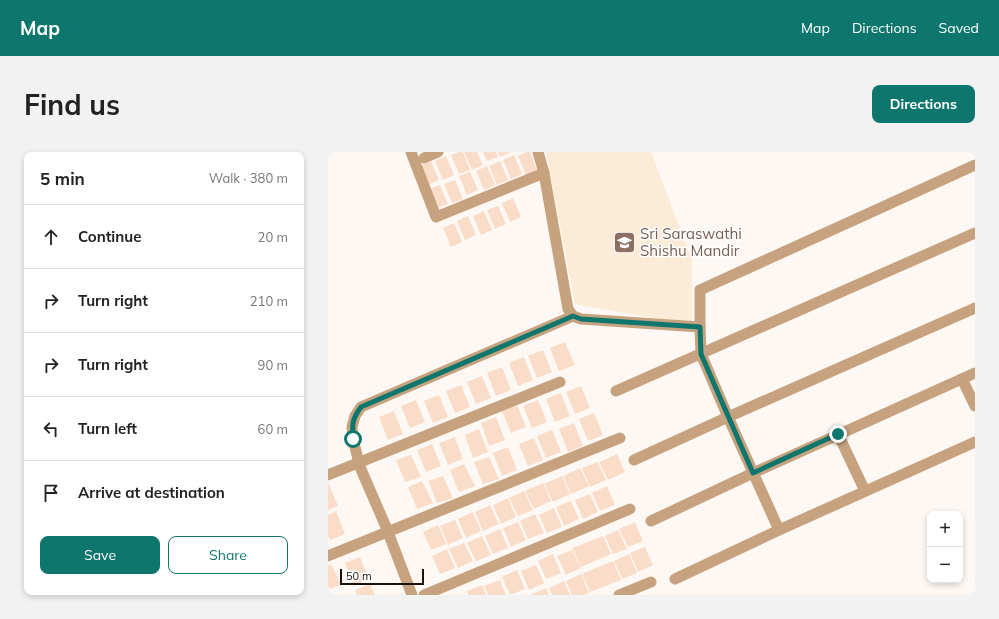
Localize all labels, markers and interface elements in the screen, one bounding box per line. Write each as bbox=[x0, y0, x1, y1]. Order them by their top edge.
text: Map bbox=[20, 16, 60, 40]
text: Map bbox=[801, 19, 830, 37]
text: Directions bbox=[852, 19, 917, 37]
text: Saved bbox=[939, 19, 979, 37]
button: Directions bbox=[872, 85, 975, 123]
text: Find us bbox=[24, 87, 120, 122]
text: 5 min bbox=[40, 168, 85, 189]
text: Walk · 380 m bbox=[209, 170, 288, 186]
place label: Sri Saraswathi Shishu Mandir bbox=[640, 224, 742, 260]
icon: ahead bbox=[40, 226, 62, 248]
text: Continue bbox=[78, 227, 141, 246]
text: 20 m bbox=[258, 229, 288, 245]
school or university icon: Sri Saraswathi Shishu Mandir bbox=[612, 230, 638, 256]
icon: right bbox=[40, 290, 62, 312]
text: Turn right bbox=[78, 291, 148, 310]
text: 210 m bbox=[250, 293, 288, 309]
icon: right bbox=[40, 354, 62, 376]
text: Turn right bbox=[78, 355, 148, 374]
text: 90 m bbox=[258, 357, 288, 373]
icon: left bbox=[40, 418, 62, 440]
text: Turn left bbox=[78, 419, 137, 438]
text: 60 m bbox=[258, 421, 288, 437]
route end bbox=[829, 425, 847, 443]
route start bbox=[344, 430, 362, 448]
icon: arrive bbox=[40, 482, 62, 504]
text: Arrive at destination bbox=[78, 483, 225, 502]
map controls bbox=[927, 511, 963, 583]
button: + bbox=[927, 511, 963, 547]
button: Save bbox=[40, 536, 160, 574]
button: Share bbox=[168, 536, 288, 574]
button: − bbox=[927, 547, 963, 583]
scale bar bbox=[340, 567, 424, 586]
text: 50 m bbox=[346, 569, 372, 583]

